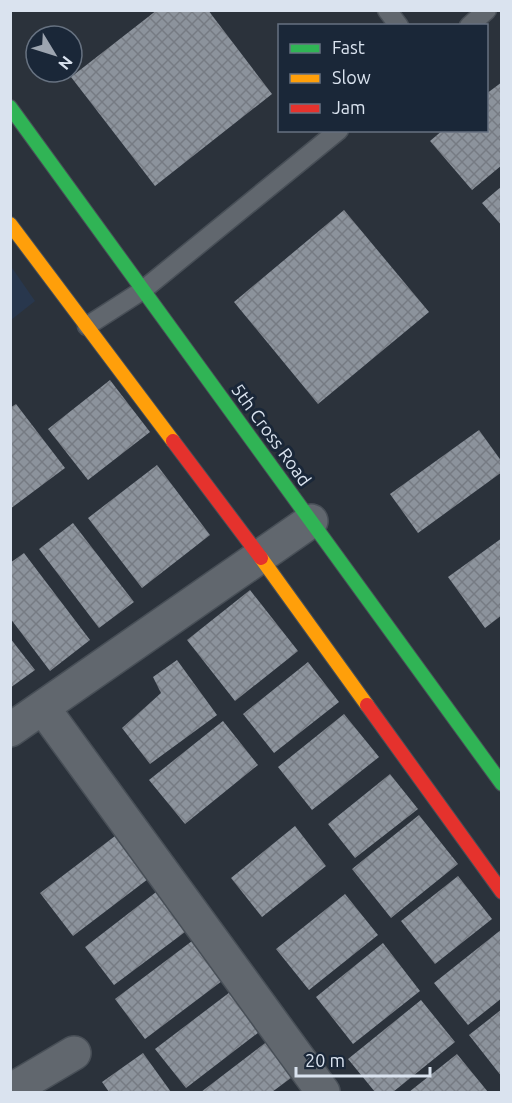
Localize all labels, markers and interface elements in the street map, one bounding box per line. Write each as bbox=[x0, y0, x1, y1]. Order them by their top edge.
north arrow bbox=[24, 24, 84, 84]
legend bbox=[278, 24, 488, 132]
text: Fast bbox=[332, 37, 365, 57]
text: N bbox=[55, 53, 77, 73]
text: Slow bbox=[332, 67, 371, 87]
text: Jam bbox=[332, 97, 366, 117]
street label: 5th Cross Road bbox=[228, 379, 316, 489]
scale bar bbox=[296, 1040, 430, 1078]
text: 20 m bbox=[305, 1050, 345, 1070]

